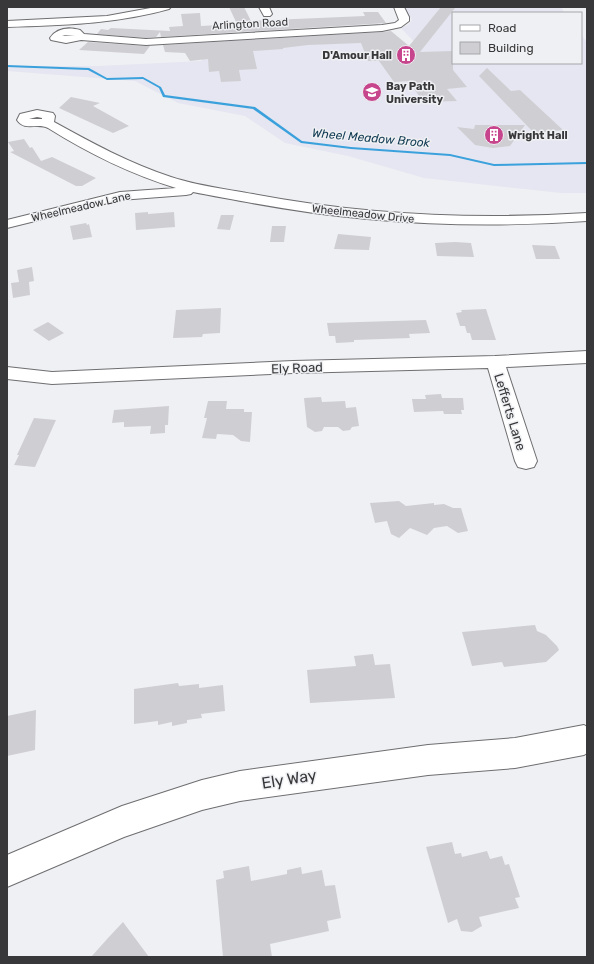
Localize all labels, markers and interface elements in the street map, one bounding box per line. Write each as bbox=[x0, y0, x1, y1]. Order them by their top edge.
legend bbox=[452, 12, 582, 64]
street label: Arlington Road bbox=[212, 16, 288, 32]
text: Road bbox=[488, 21, 516, 35]
text: Building bbox=[488, 41, 534, 55]
building icon: D'Amour Hall bbox=[395, 44, 417, 66]
place label: D'Amour Hall bbox=[322, 49, 392, 62]
place label: Bay Path University bbox=[386, 80, 443, 106]
school or university icon: Bay Path University bbox=[361, 81, 383, 103]
building icon: Wright Hall bbox=[483, 124, 505, 146]
water label: Wheel Meadow Brook bbox=[312, 126, 431, 150]
place label: Wright Hall bbox=[508, 129, 568, 142]
street label: Wheelmeadow Lane bbox=[30, 189, 132, 225]
street label: Wheelmeadow Drive bbox=[311, 202, 415, 226]
street label: Ely Road bbox=[271, 360, 323, 376]
street label: Lefferts Lane bbox=[491, 372, 529, 452]
street label: Ely Way bbox=[260, 765, 318, 793]

